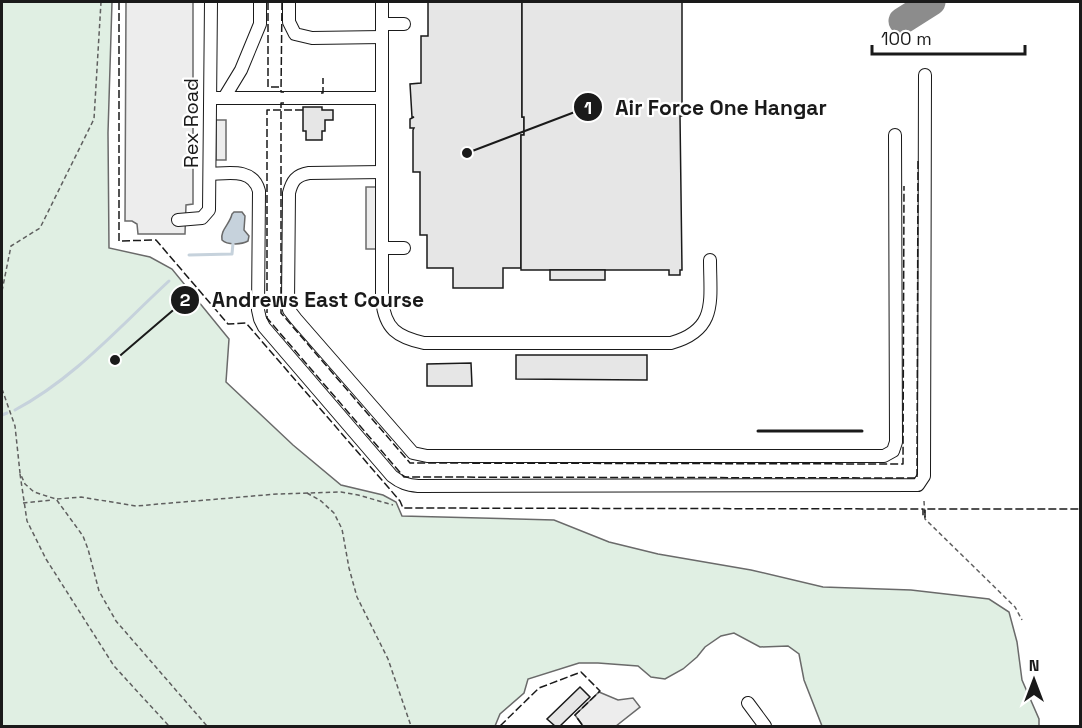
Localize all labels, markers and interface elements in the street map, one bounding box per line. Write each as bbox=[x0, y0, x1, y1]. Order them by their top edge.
scale bar bbox=[872, 18, 1025, 56]
text: 100 m bbox=[881, 27, 932, 50]
street label: Rex Road bbox=[178, 78, 204, 168]
callout: Air Force One Hangar bbox=[573, 88, 838, 127]
text: Air Force One Hangar bbox=[615, 94, 827, 121]
text: 1 bbox=[584, 96, 592, 119]
callout: Andrews East Course bbox=[170, 281, 436, 320]
text: Andrews East Course bbox=[212, 286, 424, 313]
text: 2 bbox=[180, 288, 191, 311]
north arrow bbox=[1004, 650, 1064, 710]
text: N bbox=[1029, 655, 1039, 676]

